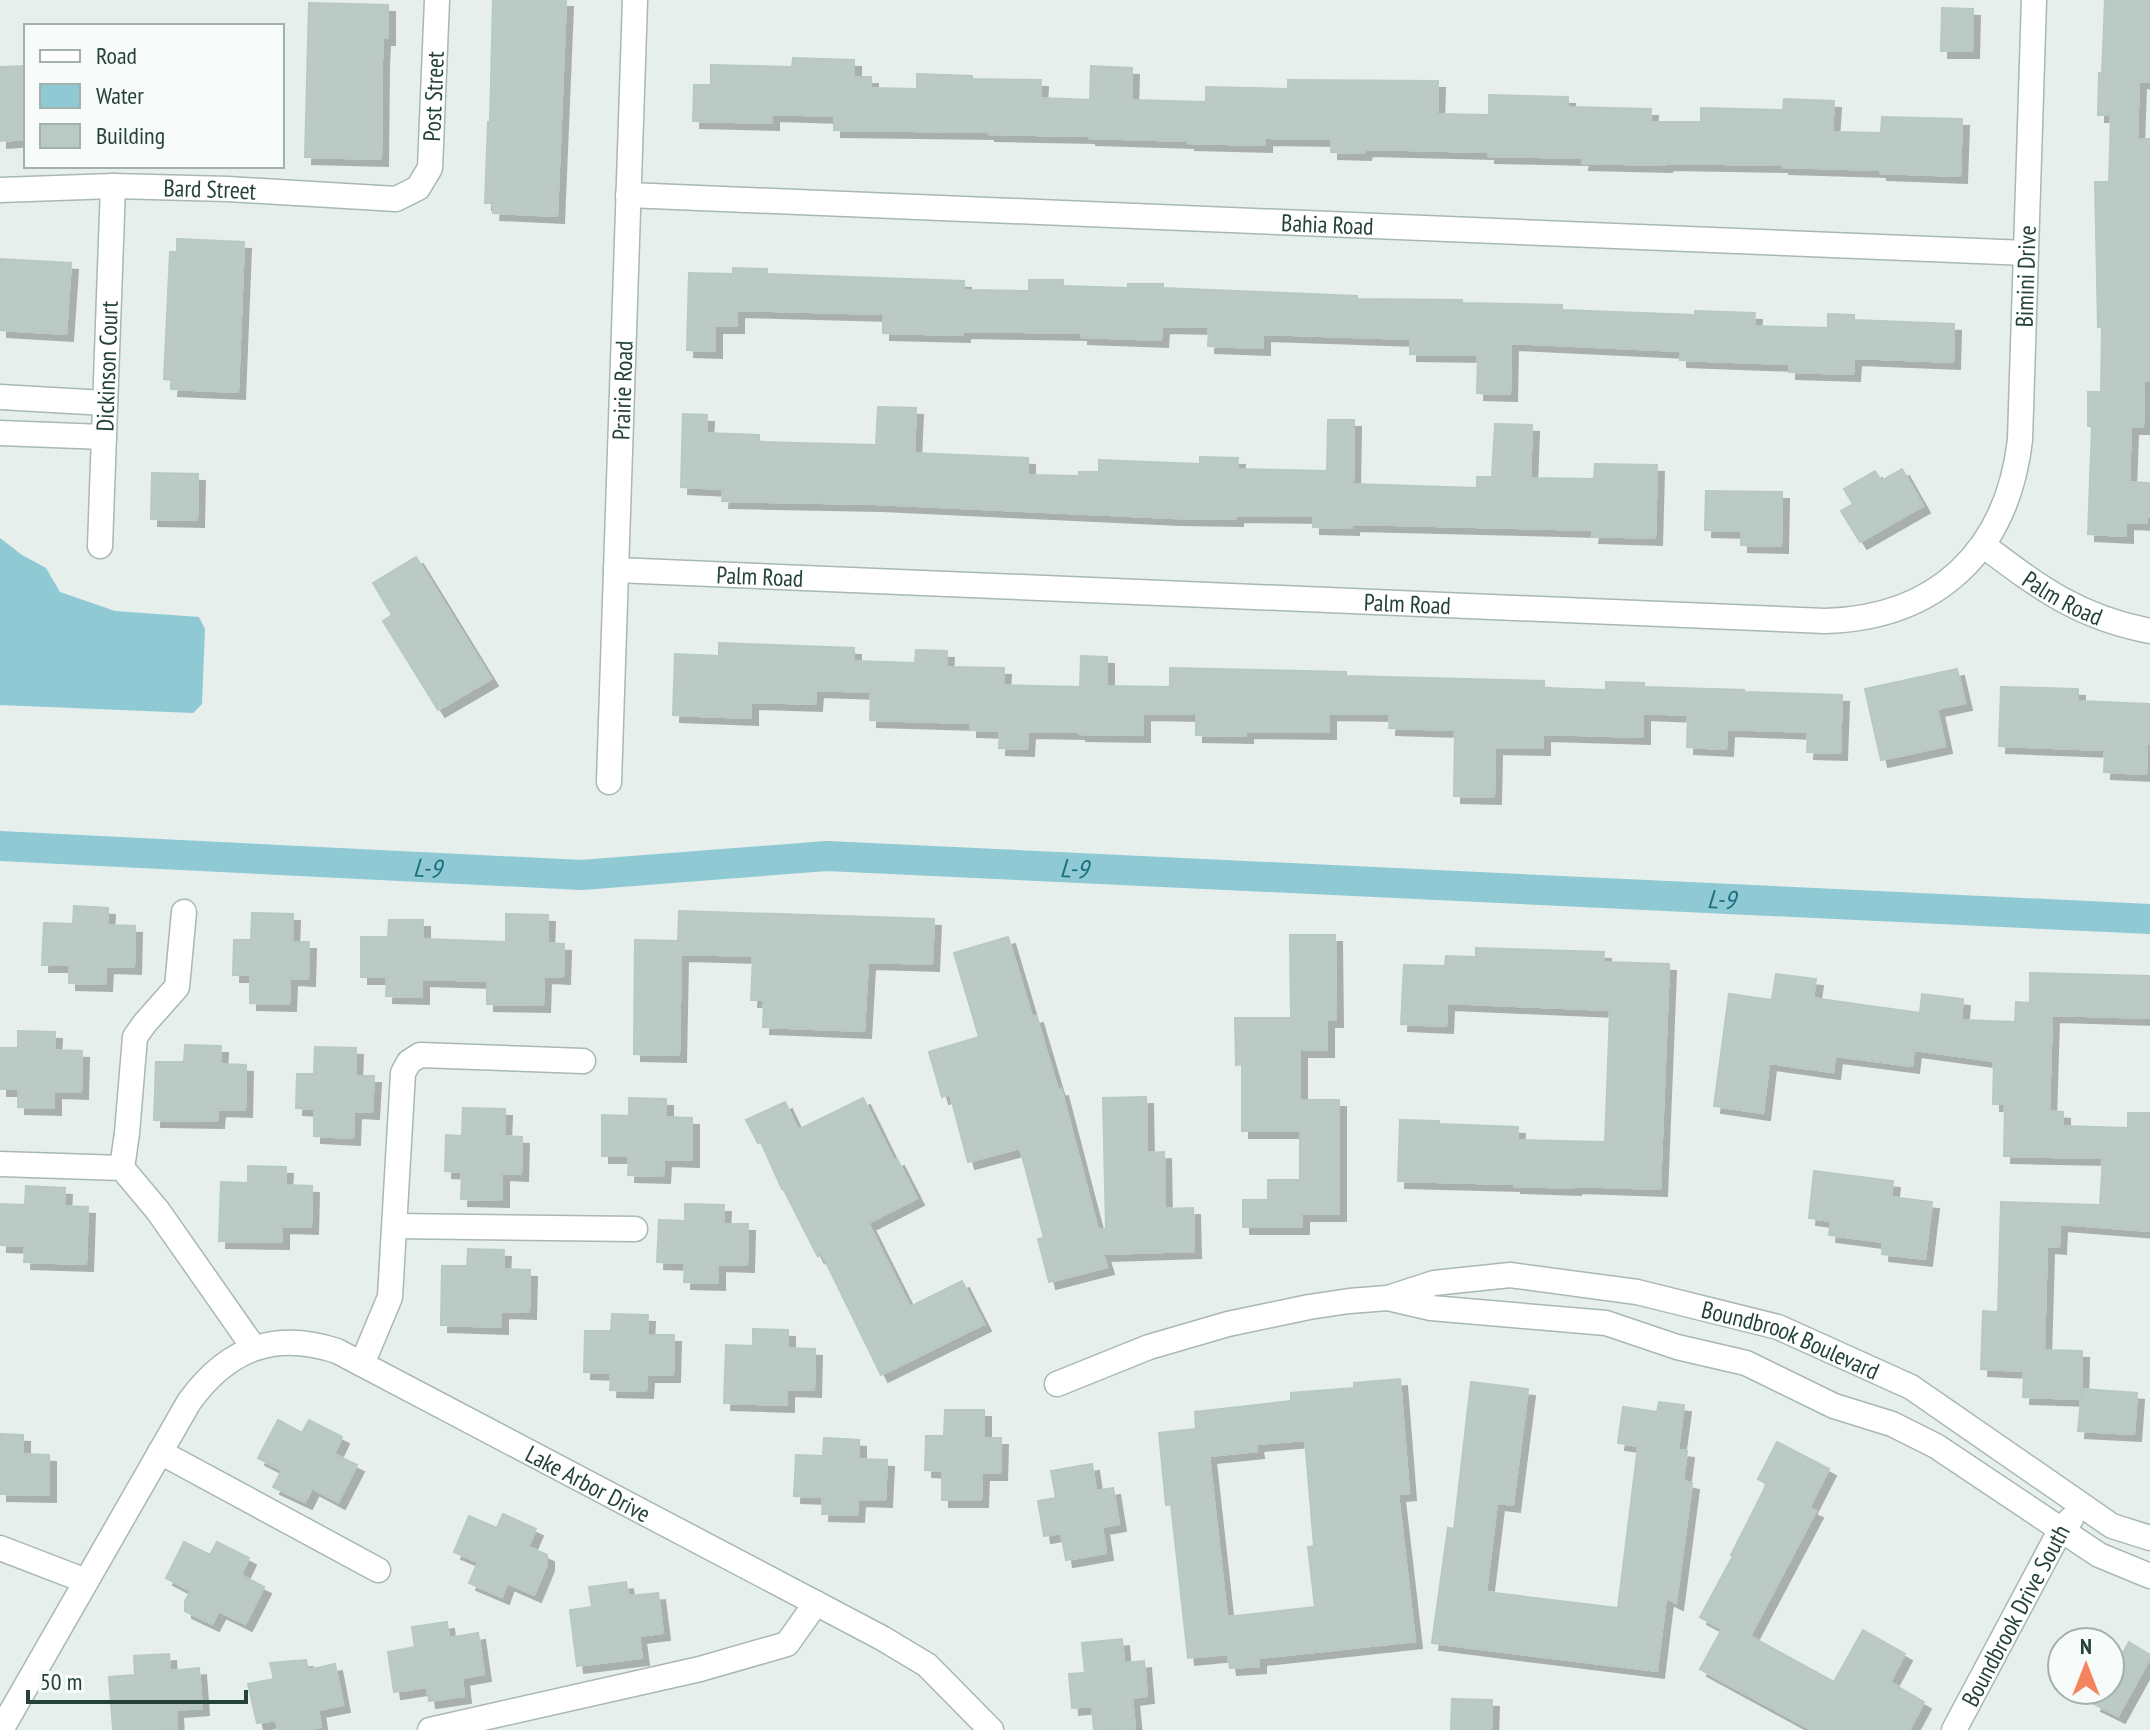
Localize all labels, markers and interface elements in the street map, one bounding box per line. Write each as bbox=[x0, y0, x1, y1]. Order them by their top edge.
legend bbox=[24, 24, 284, 168]
text: Road bbox=[96, 40, 137, 71]
street label: Post Street bbox=[416, 50, 450, 142]
text: Water bbox=[96, 80, 144, 111]
text: Building bbox=[96, 120, 165, 151]
street label: Bard Street bbox=[163, 172, 258, 206]
street label: Bahia Road bbox=[1281, 207, 1374, 241]
street label: Bimini Drive bbox=[2008, 225, 2042, 328]
street label: Dickinson Court bbox=[89, 300, 124, 432]
street label: Prairie Road bbox=[605, 340, 639, 440]
street label: Palm Road bbox=[716, 559, 804, 593]
street label: Palm Road bbox=[2016, 563, 2107, 632]
street label: Palm Road bbox=[1363, 586, 1451, 621]
water label: L-9 bbox=[412, 850, 446, 885]
water label: L-9 bbox=[1059, 851, 1093, 885]
water label: L-9 bbox=[1707, 881, 1740, 916]
street label: Boundbrook Boulevard bbox=[1698, 1293, 1884, 1386]
street label: Lake Arbor Drive bbox=[521, 1438, 656, 1529]
street label: Boundbrook Drive South bbox=[1954, 1519, 2076, 1712]
north arrow bbox=[2046, 1626, 2126, 1706]
text: N bbox=[2080, 1632, 2092, 1660]
scale bar bbox=[28, 1654, 246, 1704]
text: 50 m bbox=[40, 1666, 82, 1697]

